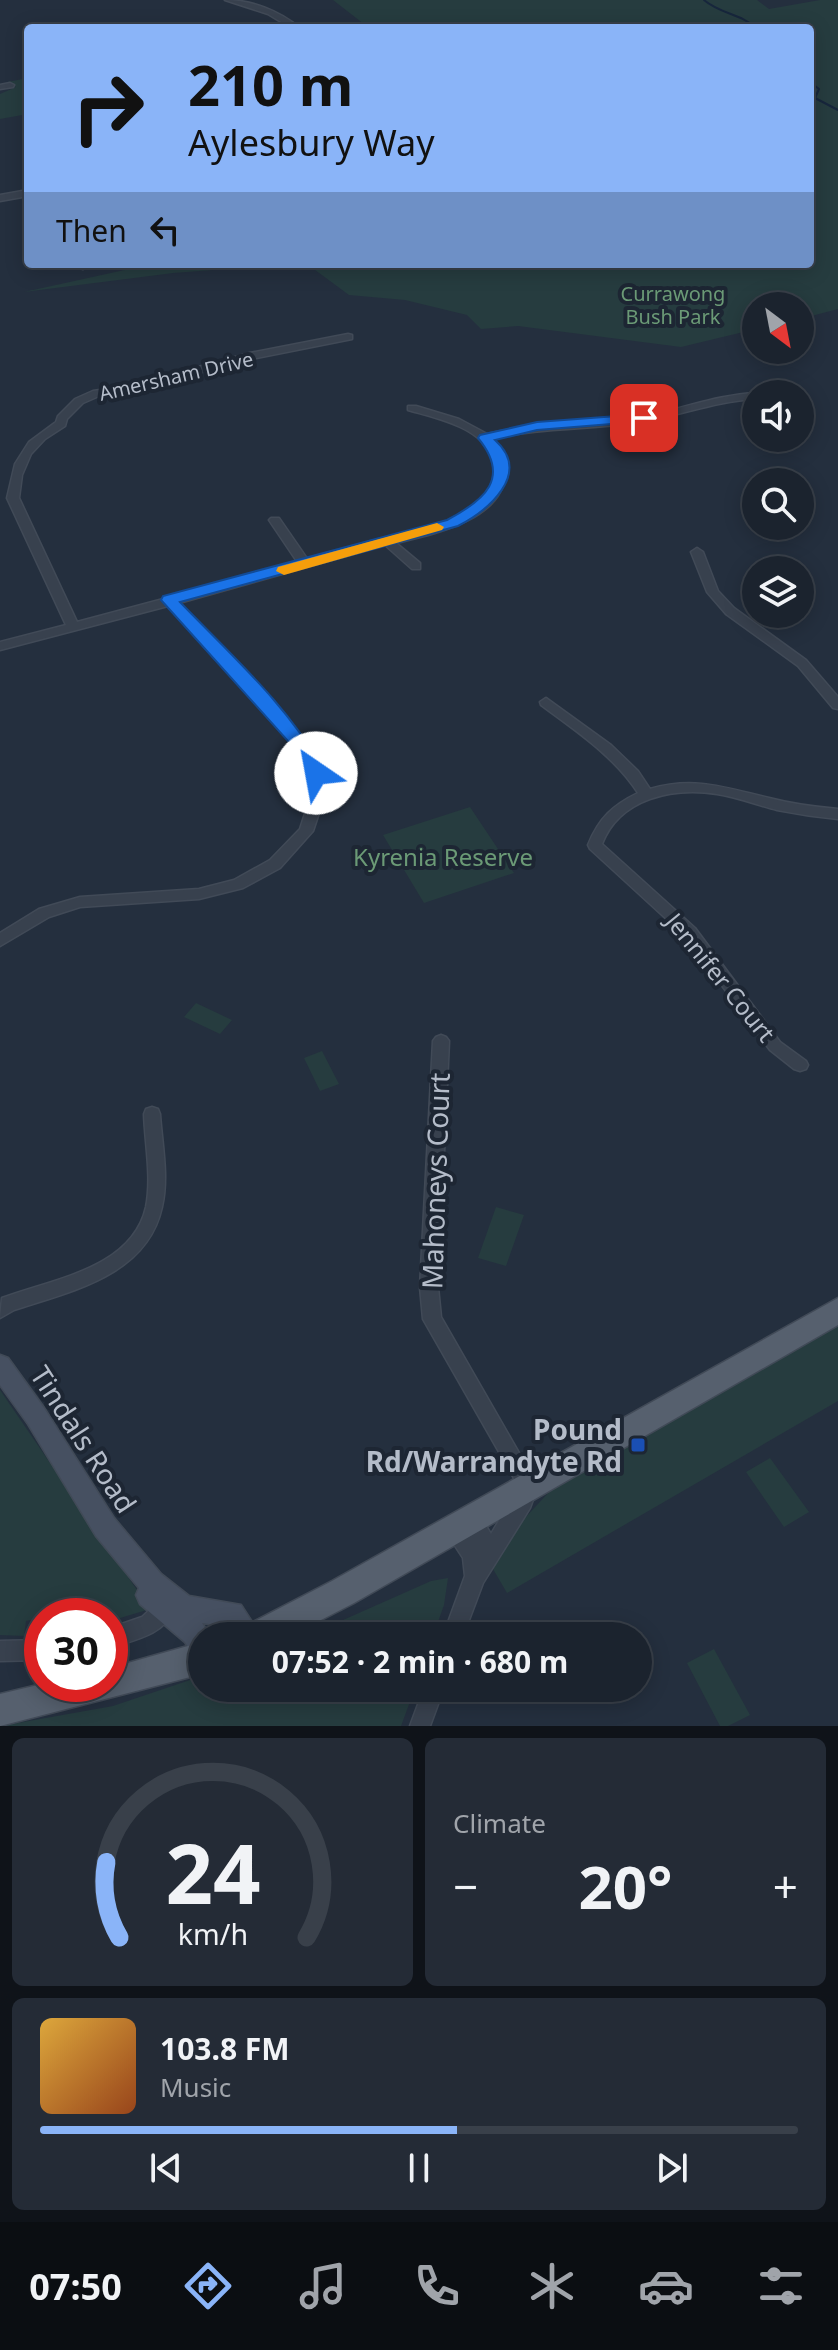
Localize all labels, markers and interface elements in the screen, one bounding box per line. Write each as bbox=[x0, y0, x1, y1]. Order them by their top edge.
text: 210 m bbox=[188, 46, 353, 122]
icon: right bbox=[56, 56, 160, 160]
text: Aylesbury Way bbox=[188, 118, 435, 167]
icon: left bbox=[143, 208, 187, 252]
text: Then bbox=[56, 210, 127, 251]
park label: Currawong Bush Park bbox=[621, 280, 725, 330]
north arrow bbox=[742, 292, 814, 364]
map controls bbox=[742, 292, 814, 628]
street label: Amersham Drive bbox=[96, 345, 256, 407]
button: sound bbox=[742, 380, 814, 452]
pin bbox=[610, 384, 678, 452]
icon: arrive bbox=[622, 396, 666, 440]
button: search bbox=[742, 468, 814, 540]
button: layers bbox=[742, 556, 814, 628]
position arrow bbox=[274, 731, 358, 815]
park label: Kyrenia Reserve bbox=[353, 840, 533, 873]
street label: Jennifer Court bbox=[658, 904, 783, 1049]
street label: Mahoneys Court bbox=[412, 1072, 458, 1290]
street label: Tindals Road bbox=[22, 1358, 146, 1520]
place label: Pound Rd/Warrandyte Rd bbox=[366, 1410, 622, 1480]
marker: Pound Rd/Warrandyte Rd bbox=[629, 1436, 647, 1454]
speed limit sign: 30 bbox=[24, 1598, 128, 1702]
text: 07:52 · 2 min · 680 m bbox=[272, 1641, 568, 1682]
text: Climate bbox=[453, 1805, 546, 1841]
text: 24 bbox=[165, 1815, 260, 1928]
text: 20° bbox=[578, 1845, 673, 1927]
text: − bbox=[453, 1856, 478, 1916]
text: + bbox=[773, 1856, 798, 1916]
text: km/h bbox=[177, 1914, 248, 1953]
text: 103.8 FM bbox=[160, 2028, 290, 2069]
text: Music bbox=[160, 2069, 231, 2105]
icon: previous bbox=[144, 2146, 188, 2190]
icon: pause bbox=[397, 2146, 441, 2190]
icon: next bbox=[650, 2146, 694, 2190]
icon: directions bbox=[180, 2258, 236, 2314]
icon: music bbox=[295, 2258, 351, 2314]
icon: phone bbox=[409, 2258, 465, 2314]
icon: climate bbox=[524, 2258, 580, 2314]
icon: car bbox=[638, 2258, 694, 2314]
icon: filters bbox=[753, 2258, 809, 2314]
text: 07:50 bbox=[29, 2262, 122, 2311]

